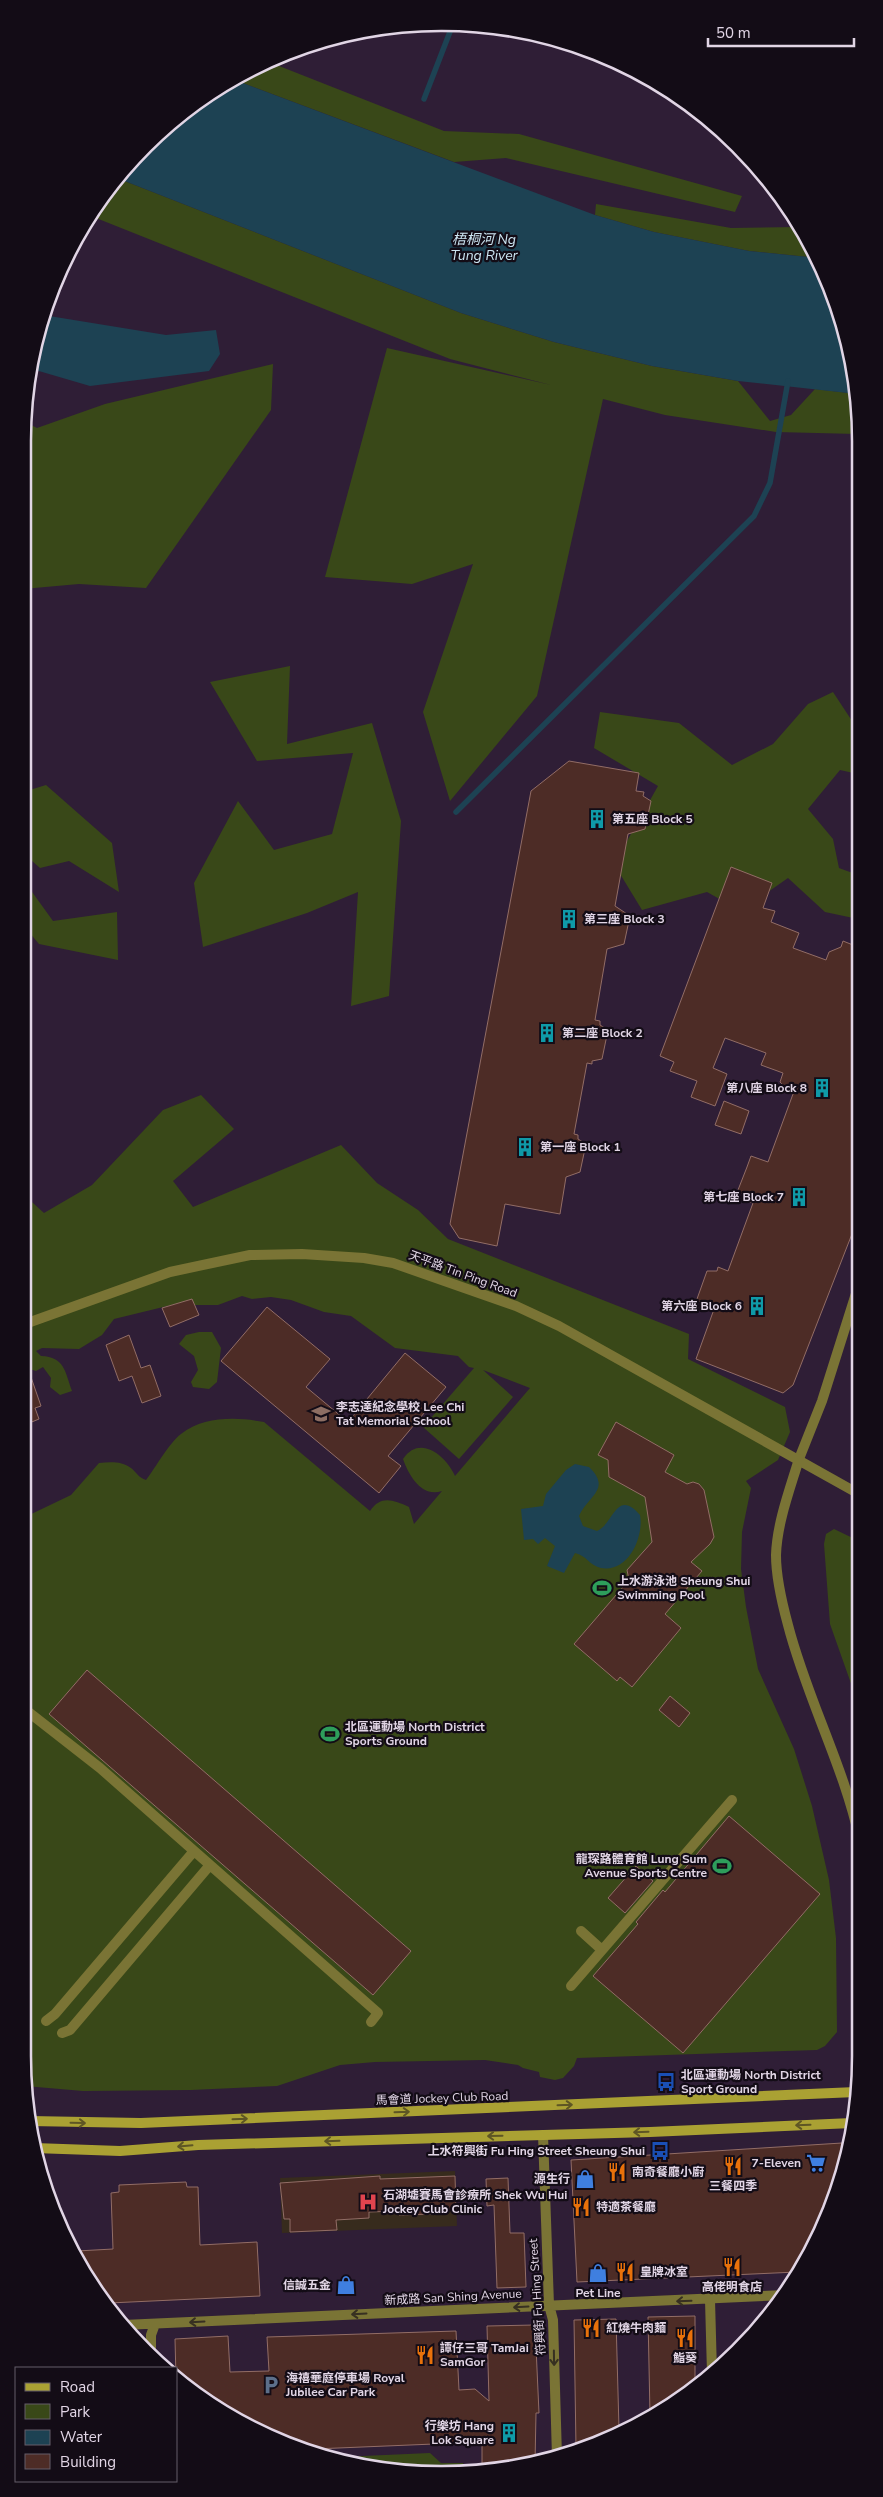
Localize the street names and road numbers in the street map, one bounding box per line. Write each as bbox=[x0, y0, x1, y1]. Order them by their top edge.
street label: 天平路 Tin Ping Road bbox=[407, 1247, 519, 1301]
street label: 馬會道 Jockey Club Road bbox=[375, 2088, 509, 2108]
street label: 符興街 Fu Hing Street bbox=[525, 2237, 549, 2356]
street label: 新成路 San Shing Avenue bbox=[384, 2285, 522, 2309]

